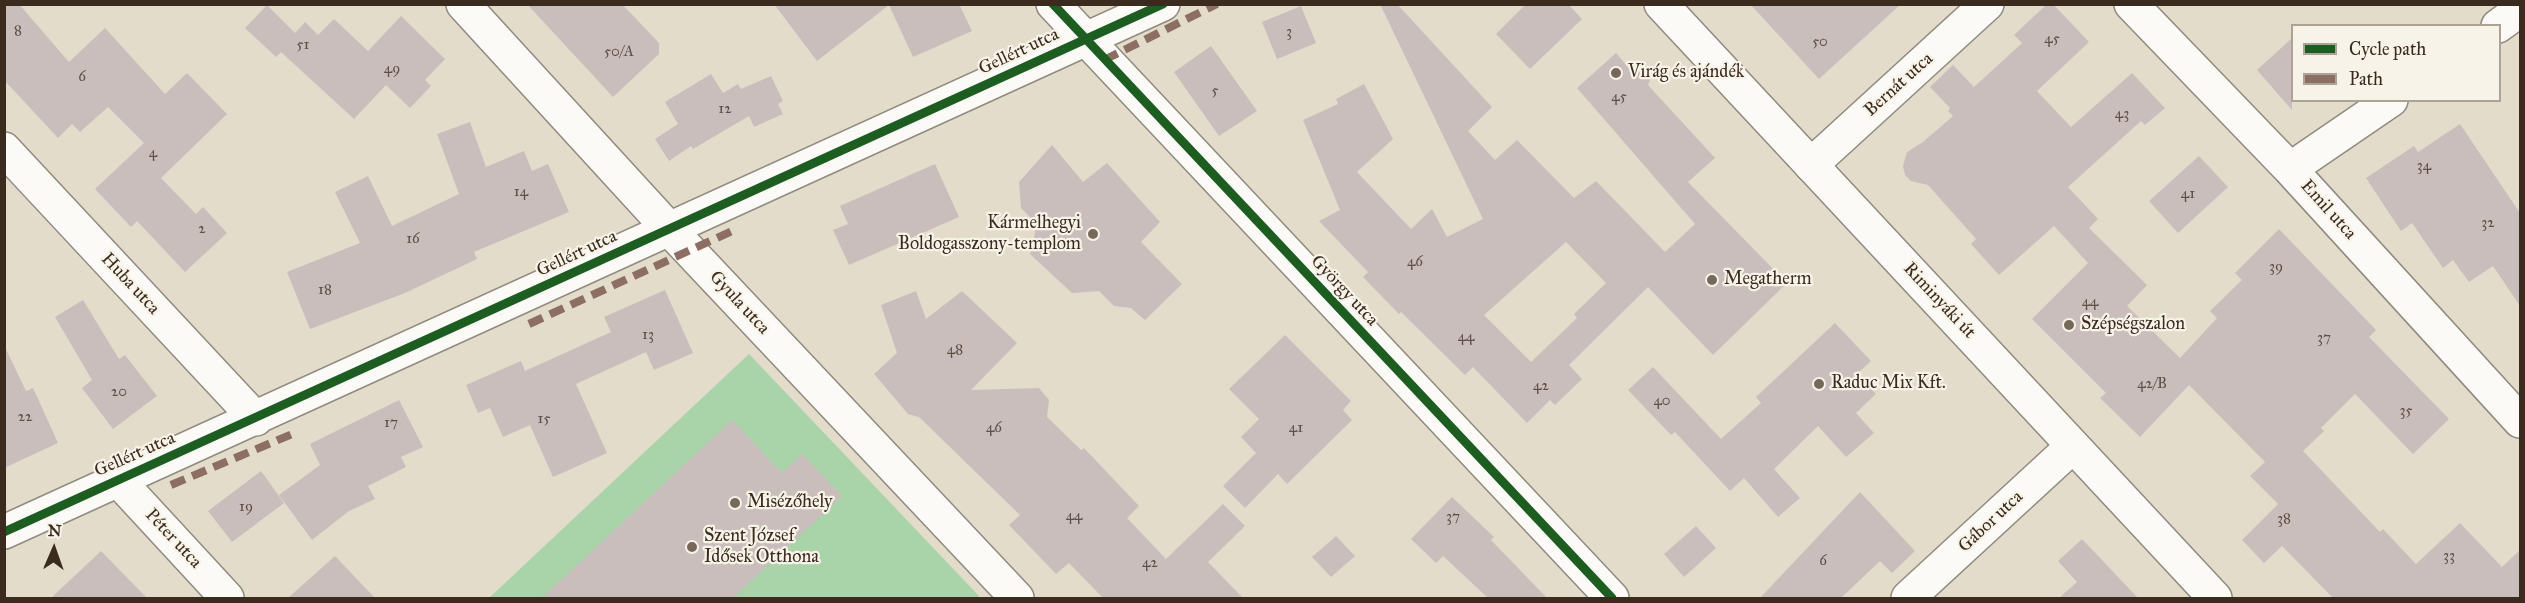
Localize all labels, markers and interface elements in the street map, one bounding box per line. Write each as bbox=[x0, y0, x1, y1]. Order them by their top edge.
house number: 8 bbox=[14, 22, 22, 40]
house number: 3 bbox=[1286, 23, 1292, 41]
street label: Gellért utca bbox=[975, 24, 1063, 80]
legend bbox=[2291, 24, 2501, 102]
house number: 45 bbox=[2044, 30, 2060, 48]
house number: 50 bbox=[1812, 33, 1828, 51]
house number: 51 bbox=[297, 36, 309, 54]
text: Cycle path bbox=[2349, 38, 2426, 60]
house number: 50/A bbox=[604, 43, 634, 61]
street label: Bernát utca bbox=[1860, 49, 1938, 121]
house number: 49 bbox=[384, 60, 400, 78]
place label: Virág és ajándék bbox=[1628, 62, 1744, 84]
marker: Virág és ajándék bbox=[1609, 66, 1623, 80]
house number: 6 bbox=[78, 68, 86, 86]
text: Path bbox=[2349, 68, 2383, 90]
house number: 5 bbox=[1212, 82, 1218, 100]
house number: 45 bbox=[1611, 88, 1627, 106]
house number: 12 bbox=[718, 100, 732, 118]
house number: 43 bbox=[2115, 105, 2129, 123]
house number: 4 bbox=[149, 144, 157, 162]
house number: 34 bbox=[2417, 157, 2431, 175]
street label: Emil utca bbox=[2296, 176, 2360, 244]
house number: 14 bbox=[514, 183, 528, 201]
house number: 41 bbox=[2181, 185, 2195, 203]
place label: Kármelhegyi Boldogasszony-templom bbox=[898, 213, 1081, 256]
house number: 32 bbox=[2481, 214, 2495, 232]
house number: 2 bbox=[198, 220, 206, 238]
street label: Gellért utca bbox=[533, 226, 621, 282]
marker: Kármelhegyi Boldogasszony-templom bbox=[1086, 227, 1100, 241]
house number: 16 bbox=[406, 230, 420, 248]
street label: Huba utca bbox=[96, 249, 164, 319]
street label: György utca bbox=[1306, 251, 1382, 331]
house number: 46 bbox=[1407, 253, 1423, 271]
street label: Riminyáki út bbox=[1898, 258, 1980, 344]
house number: 39 bbox=[2269, 258, 2283, 276]
street label: Gyula utca bbox=[704, 267, 774, 339]
place label: Megatherm bbox=[1724, 269, 1812, 291]
marker: Megatherm bbox=[1705, 273, 1719, 287]
house number: 18 bbox=[318, 281, 332, 299]
house number: 44 bbox=[2082, 293, 2098, 311]
place label: Szépségszalon bbox=[2081, 314, 2185, 336]
marker: Szépségszalon bbox=[2062, 318, 2076, 332]
house number: 13 bbox=[642, 326, 654, 344]
house number: 44 bbox=[1458, 328, 1474, 346]
house number: 37 bbox=[2317, 329, 2331, 347]
house number: 48 bbox=[947, 341, 963, 359]
place label: Raduc Mix Kft. bbox=[1831, 373, 1946, 395]
house number: 42/B bbox=[2137, 375, 2167, 393]
house number: 42 bbox=[1533, 377, 1549, 395]
marker: Raduc Mix Kft. bbox=[1812, 377, 1826, 391]
house number: 20 bbox=[111, 383, 127, 401]
house number: 40 bbox=[1653, 392, 1671, 410]
house number: 35 bbox=[2400, 402, 2412, 420]
house number: 22 bbox=[18, 408, 32, 426]
house number: 15 bbox=[538, 410, 550, 428]
house number: 17 bbox=[384, 414, 398, 432]
house number: 46 bbox=[986, 419, 1002, 437]
house number: 41 bbox=[1289, 419, 1303, 437]
street label: Gellért utca bbox=[91, 428, 179, 482]
street label: Gábor utca bbox=[1954, 487, 2028, 557]
place label: Misézőhely bbox=[747, 492, 832, 514]
marker: Misézőhely bbox=[728, 496, 742, 510]
house number: 19 bbox=[239, 498, 253, 516]
street label: Péter utca bbox=[140, 505, 206, 573]
house number: 44 bbox=[1066, 507, 1082, 525]
house number: 37 bbox=[1446, 508, 1460, 526]
house number: 38 bbox=[2277, 510, 2291, 528]
north arrow bbox=[24, 519, 84, 579]
text: N bbox=[48, 521, 62, 540]
place label: Szent József Idősek Otthona bbox=[704, 526, 819, 568]
marker: Szent József Idősek Otthona bbox=[685, 540, 699, 554]
house number: 33 bbox=[2443, 547, 2455, 565]
house number: 6 bbox=[1819, 552, 1827, 570]
house number: 42 bbox=[1142, 554, 1158, 572]

